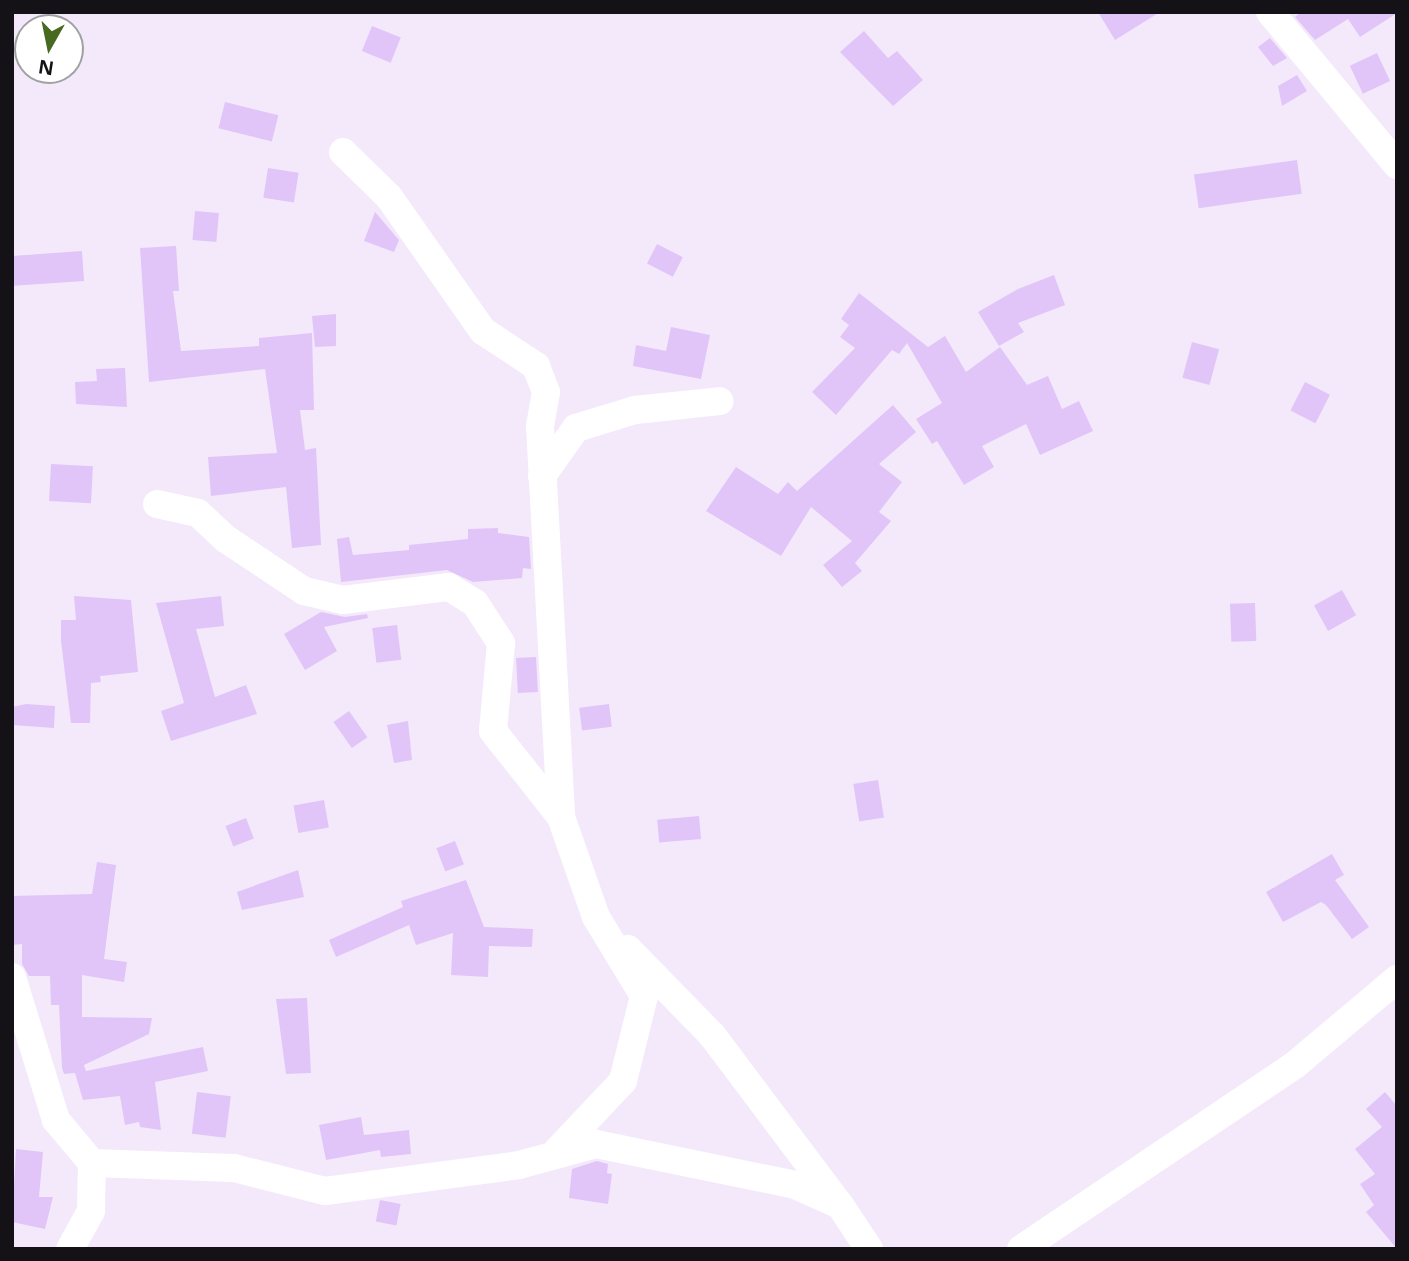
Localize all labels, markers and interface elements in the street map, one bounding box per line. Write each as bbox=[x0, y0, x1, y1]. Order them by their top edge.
north arrow bbox=[14, 14, 84, 84]
text: N bbox=[36, 54, 56, 82]

